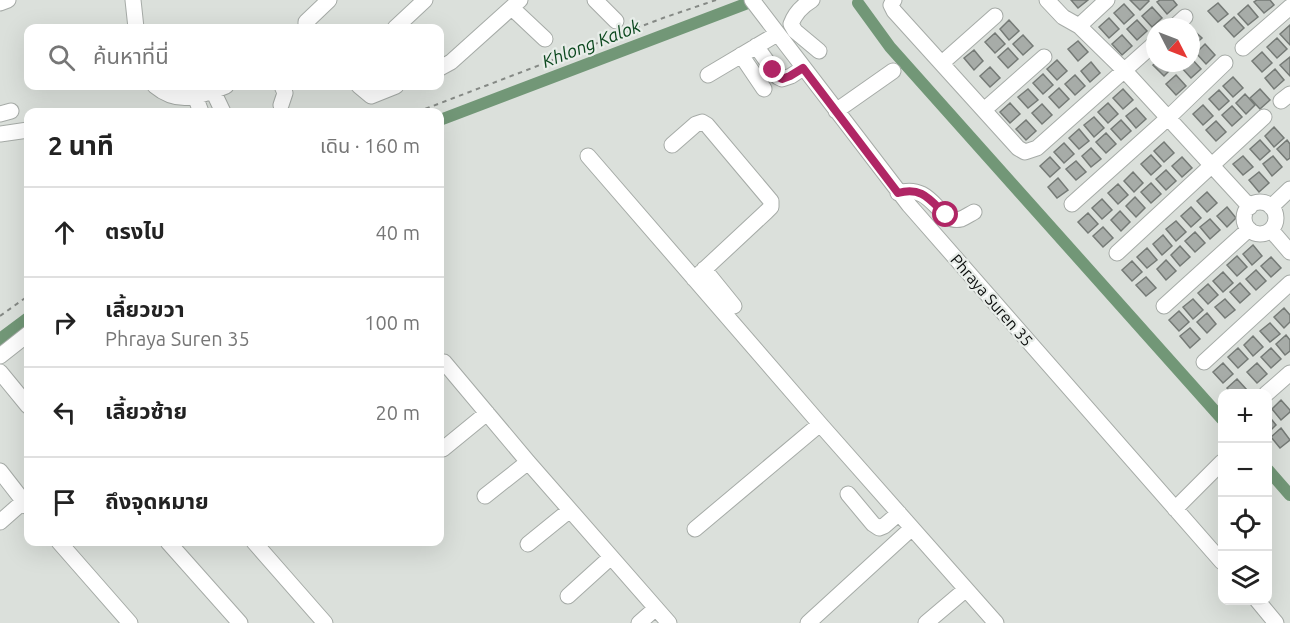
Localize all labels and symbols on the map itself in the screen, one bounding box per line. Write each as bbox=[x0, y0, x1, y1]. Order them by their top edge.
water label: Khlong Kalok bbox=[539, 15, 644, 71]
north arrow bbox=[1146, 18, 1200, 72]
route end bbox=[759, 56, 785, 82]
route start bbox=[932, 201, 958, 227]
street label: Phraya Suren 35 bbox=[947, 250, 1037, 350]

